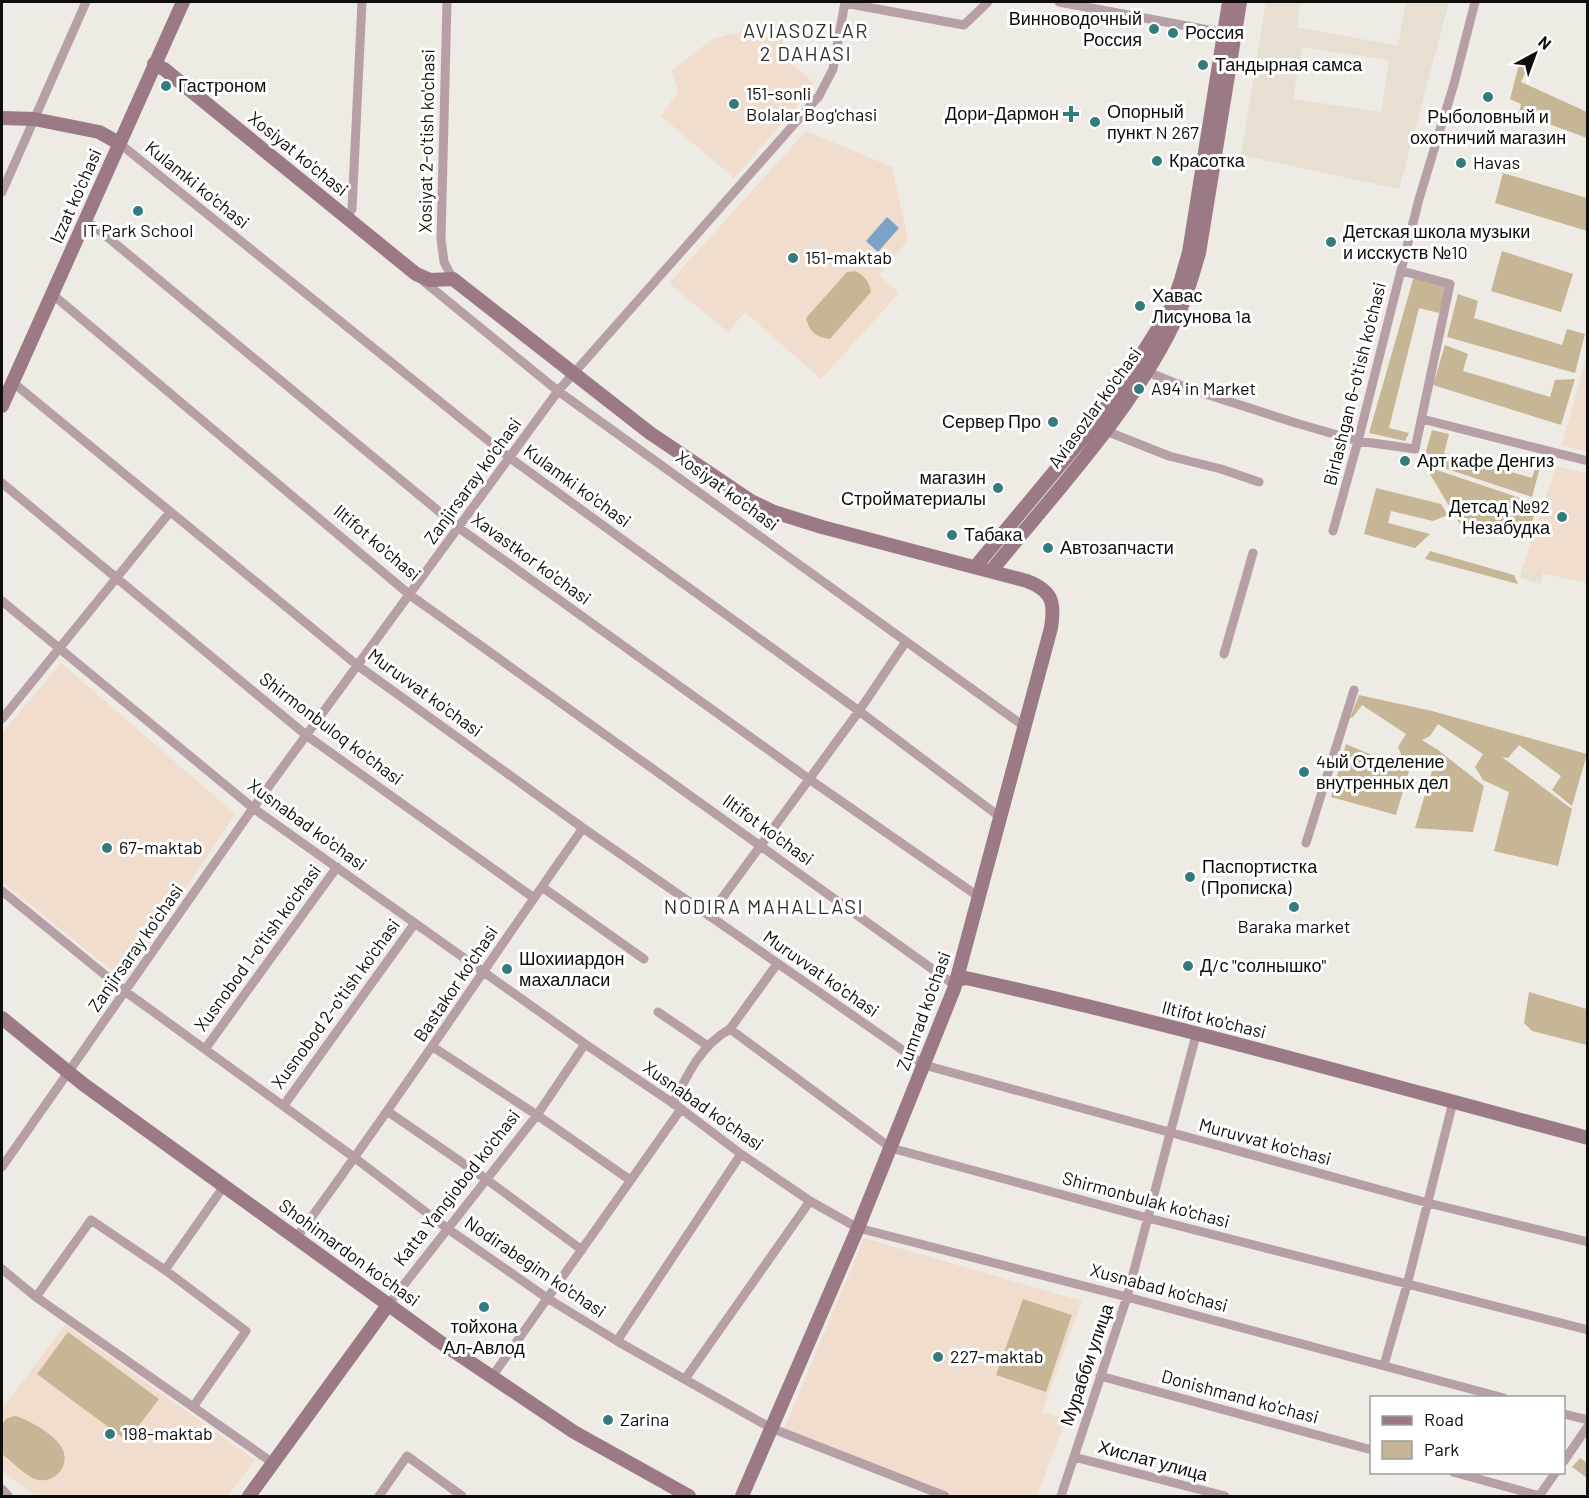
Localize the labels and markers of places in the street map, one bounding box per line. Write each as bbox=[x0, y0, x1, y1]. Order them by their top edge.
place label: Винноводочный Россия bbox=[1009, 7, 1142, 50]
place label: Россия bbox=[1185, 21, 1244, 43]
marker: Винноводочный Россия bbox=[1147, 22, 1161, 36]
marker: Россия bbox=[1166, 26, 1180, 40]
place label: Тандырная самса bbox=[1215, 53, 1363, 75]
marker: Тандырная самса bbox=[1196, 58, 1210, 72]
place label: Гастроном bbox=[178, 74, 266, 96]
marker: Гастроном bbox=[159, 79, 173, 93]
place label: 151-sonli Bolalar Bog'chasi bbox=[746, 82, 877, 125]
marker: Рыболовный и охотничий магазин bbox=[1481, 90, 1495, 104]
marker: 151-sonli Bolalar Bog'chasi bbox=[727, 97, 741, 111]
place label: Опорный пункт N 267 bbox=[1107, 100, 1199, 143]
place label: Дори-Дармон bbox=[945, 102, 1059, 124]
place label: Рыболовный и охотничий магазин bbox=[1410, 105, 1566, 148]
marker: Дори-Дармон bbox=[1064, 107, 1078, 121]
marker: Опорный пункт N 267 bbox=[1088, 115, 1102, 129]
place label: Красотка bbox=[1169, 149, 1246, 171]
place label: Havas bbox=[1473, 151, 1520, 173]
marker: Красотка bbox=[1150, 154, 1164, 168]
marker: Havas bbox=[1454, 156, 1468, 170]
marker: IT Park School bbox=[131, 204, 145, 218]
place label: IT Park School bbox=[83, 219, 193, 241]
place label: Детская школа музыки и исскуств №10 bbox=[1343, 220, 1530, 263]
marker: Детская школа музыки и исскуств №10 bbox=[1324, 235, 1338, 249]
place label: 151-maktab bbox=[805, 246, 892, 268]
marker: 151-maktab bbox=[786, 251, 800, 265]
place label: Хавас Лисунова 1а bbox=[1152, 284, 1252, 327]
marker: Хавас Лисунова 1а bbox=[1133, 299, 1147, 313]
place label: A94 in Market bbox=[1151, 377, 1256, 399]
marker: A94 in Market bbox=[1132, 382, 1146, 396]
place label: Сервер Про bbox=[942, 410, 1041, 432]
marker: Сервер Про bbox=[1046, 415, 1060, 429]
place label: Арт кафе Денгиз bbox=[1417, 449, 1554, 471]
marker: Арт кафе Денгиз bbox=[1398, 454, 1412, 468]
place label: магазин Стройматериалы bbox=[841, 466, 986, 509]
marker: магазин Стройматериалы bbox=[991, 481, 1005, 495]
place label: Детсад №92 Незабудка bbox=[1449, 495, 1551, 538]
marker: Детсад №92 Незабудка bbox=[1555, 510, 1569, 524]
place label: Табака bbox=[964, 523, 1023, 545]
marker: Табака bbox=[945, 528, 959, 542]
place label: Автозапчасти bbox=[1060, 536, 1174, 558]
marker: Автозапчасти bbox=[1041, 541, 1055, 555]
place label: 4ый Отделение внутренных дел bbox=[1316, 750, 1449, 793]
marker: 4ый Отделение внутренных дел bbox=[1297, 765, 1311, 779]
place label: 67-maktab bbox=[119, 836, 203, 858]
marker: 67-maktab bbox=[100, 841, 114, 855]
place label: Паспортистка (Прописка) bbox=[1201, 855, 1318, 898]
marker: Паспортистка (Прописка) bbox=[1183, 870, 1197, 884]
marker: Baraka market bbox=[1287, 900, 1301, 914]
place label: Baraka market bbox=[1237, 915, 1351, 937]
place label: Шохииардон махалласи bbox=[519, 947, 624, 990]
place label: Д/с "солнышко" bbox=[1200, 954, 1326, 976]
marker: Д/с "солнышко" bbox=[1181, 959, 1195, 973]
marker: Шохииардон махалласи bbox=[500, 962, 514, 976]
marker: тойхона Ал-Авлод bbox=[477, 1300, 491, 1314]
place label: тойхона Ал-Авлод bbox=[443, 1315, 525, 1358]
place label: 227-maktab bbox=[950, 1345, 1044, 1367]
marker: 227-maktab bbox=[931, 1350, 945, 1364]
place label: Zarina bbox=[620, 1408, 669, 1430]
marker: Zarina bbox=[601, 1413, 615, 1427]
place label: 198-maktab bbox=[122, 1422, 213, 1444]
marker: 198-maktab bbox=[103, 1427, 117, 1441]

